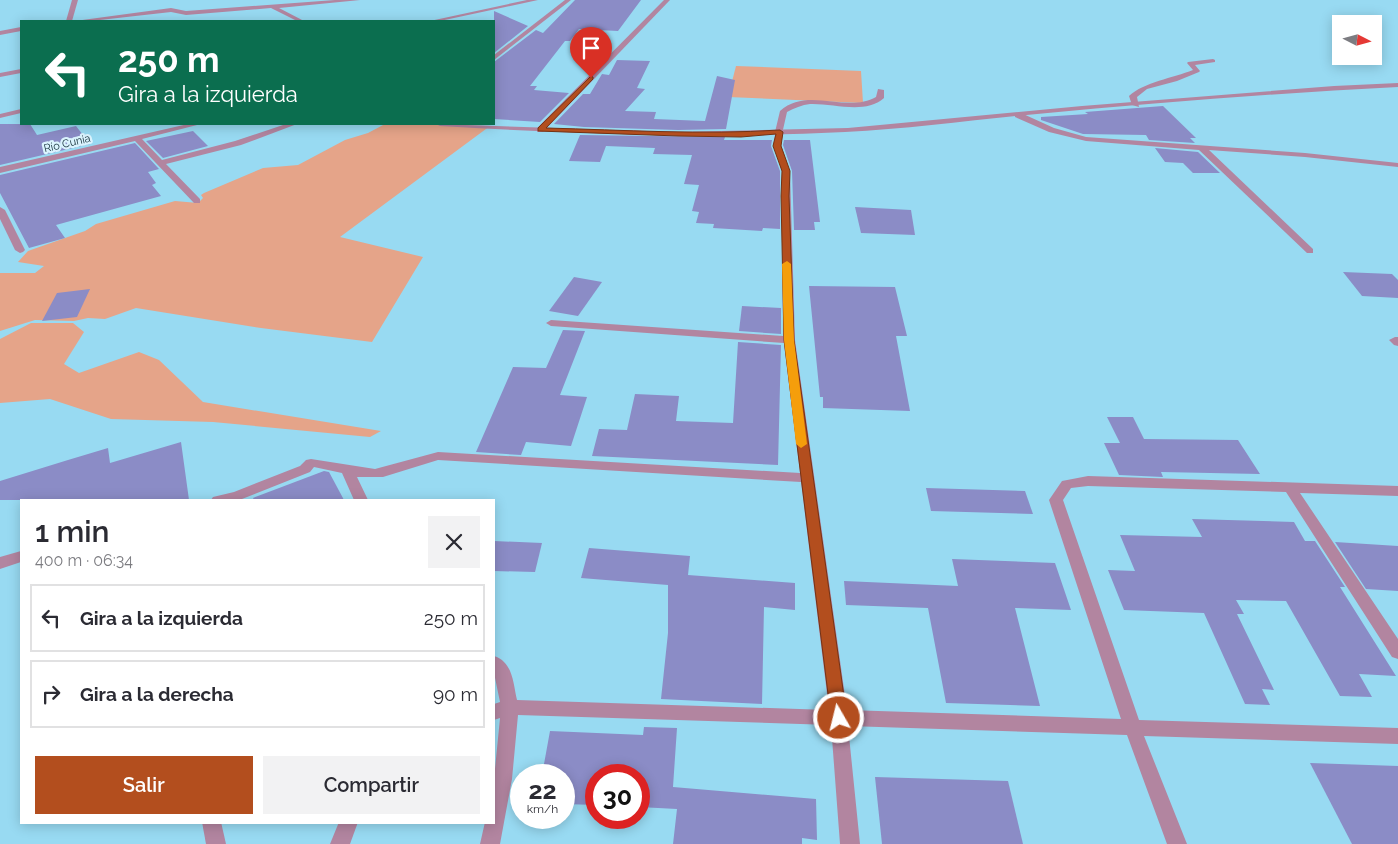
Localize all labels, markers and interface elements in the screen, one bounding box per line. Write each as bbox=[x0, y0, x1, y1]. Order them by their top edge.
north arrow bbox=[1332, 15, 1382, 65]
map controls bbox=[1332, 15, 1382, 65]
pin bbox=[570, 27, 612, 78]
icon: arrive bbox=[577, 34, 605, 62]
text: 250 m bbox=[118, 39, 220, 80]
icon: left bbox=[35, 40, 100, 105]
text: Gira a la izquierda bbox=[118, 81, 298, 107]
street label: Río Cunia bbox=[42, 132, 92, 155]
text: 1 min bbox=[35, 514, 110, 549]
button: close bbox=[428, 516, 480, 568]
text: 400 m · 06:34 bbox=[35, 551, 133, 570]
icon: left bbox=[37, 604, 65, 632]
text: Gira a la izquierda bbox=[80, 607, 243, 629]
text: 250 m bbox=[424, 607, 478, 629]
icon: right bbox=[37, 680, 65, 708]
text: Gira a la derecha bbox=[80, 683, 234, 705]
text: 90 m bbox=[433, 683, 478, 705]
position arrow bbox=[812, 691, 864, 743]
button: Salir bbox=[35, 756, 253, 814]
button: Compartir bbox=[263, 756, 480, 814]
speed limit sign: 30 bbox=[585, 764, 650, 829]
text: 22 bbox=[528, 775, 557, 805]
text: km/h bbox=[527, 802, 558, 816]

